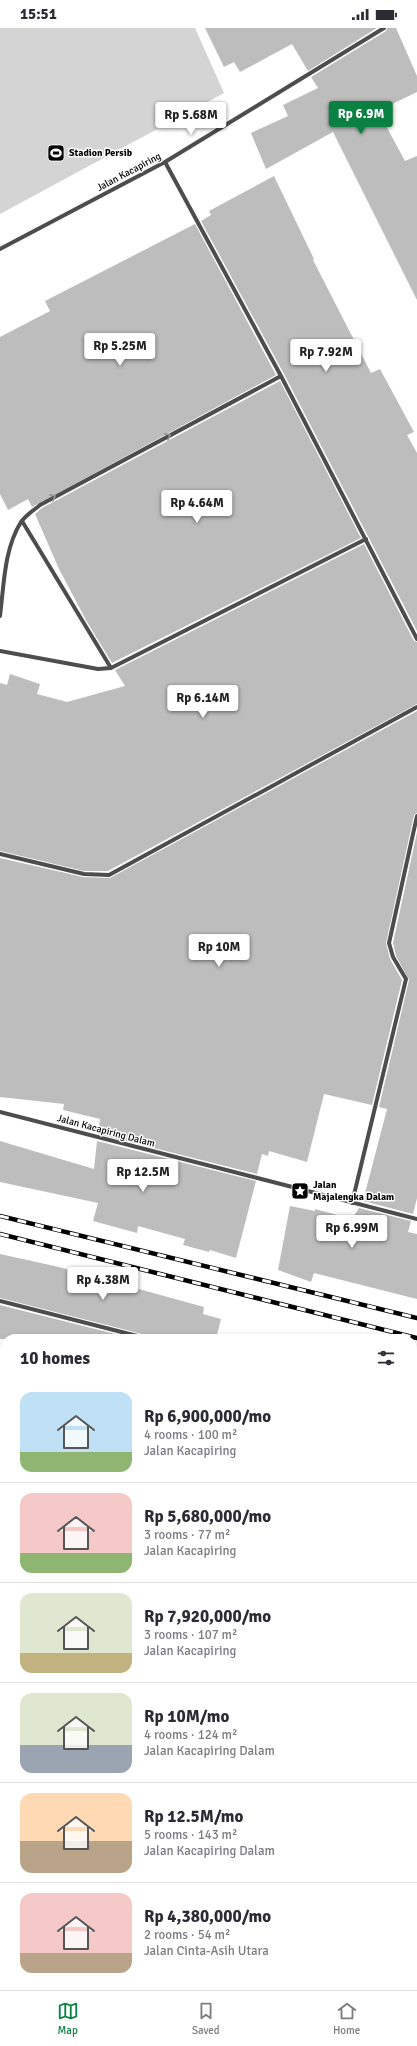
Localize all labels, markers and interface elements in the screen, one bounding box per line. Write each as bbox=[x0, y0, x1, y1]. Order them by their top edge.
text: 15:51 bbox=[20, 5, 57, 23]
pin: Rp 6.9M bbox=[324, 101, 398, 135]
pin: Rp 5.68M bbox=[150, 102, 232, 136]
text: Rp 6.9M bbox=[338, 106, 384, 122]
text: Rp 5.68M bbox=[164, 107, 218, 123]
sports icon: Stadion Persib bbox=[46, 143, 66, 163]
place label: Stadion Persib bbox=[69, 147, 133, 159]
street label: Jalan Kacapiring bbox=[95, 150, 163, 194]
pin: Rp 5.25M bbox=[79, 333, 161, 367]
text: Rp 5.25M bbox=[93, 338, 147, 354]
pin: Rp 7.92M bbox=[285, 339, 367, 373]
text: Rp 7.92M bbox=[299, 344, 353, 360]
one-way arrow bbox=[164, 434, 171, 441]
pin: Rp 4.64M bbox=[156, 490, 238, 524]
one-way arrow bbox=[49, 495, 56, 502]
text: Rp 4.64M bbox=[170, 495, 224, 511]
pin: Rp 6.14M bbox=[162, 685, 244, 719]
text: Rp 6.14M bbox=[176, 690, 230, 706]
pin: Rp 10M bbox=[186, 934, 252, 968]
text: Rp 10M bbox=[198, 939, 240, 955]
street label: Jalan Kacapiring Dalam bbox=[56, 1112, 156, 1150]
pin: Rp 12.5M bbox=[102, 1159, 184, 1193]
text: Rp 12.5M bbox=[116, 1164, 170, 1180]
place label: Jalan Majalengka Dalam bbox=[313, 1179, 394, 1203]
place icon: Jalan Majalengka Dalam bbox=[290, 1181, 310, 1201]
pin: Rp 6.99M bbox=[311, 1215, 393, 1249]
text: Rp 6.99M bbox=[325, 1220, 379, 1236]
pin: Rp 4.38M bbox=[62, 1267, 144, 1301]
text: Rp 4.38M bbox=[76, 1272, 130, 1288]
icon: filters bbox=[375, 1347, 397, 1369]
text: 10 homes bbox=[20, 1348, 90, 1369]
text: Rp 6,900,000/mo bbox=[144, 1406, 271, 1427]
icon: home bbox=[52, 1408, 100, 1456]
text: 4 rooms · 100 m² bbox=[144, 1427, 237, 1443]
text: Jalan Kacapiring bbox=[144, 1443, 236, 1459]
text: Rp 5,680,000/mo bbox=[144, 1506, 271, 1527]
icon: home bbox=[52, 1509, 100, 1557]
text: 3 rooms · 77 m² bbox=[144, 1527, 230, 1543]
text: Jalan Kacapiring bbox=[144, 1543, 236, 1559]
text: Rp 7,920,000/mo bbox=[144, 1606, 271, 1627]
icon: home bbox=[52, 1609, 100, 1657]
text: 3 rooms · 107 m² bbox=[144, 1627, 237, 1643]
text: Jalan Kacapiring bbox=[144, 1643, 236, 1659]
text: Rp 10M/mo bbox=[144, 1706, 229, 1727]
icon: home bbox=[52, 1709, 100, 1757]
text: 4 rooms · 124 m² bbox=[144, 1727, 237, 1743]
text: Jalan Kacapiring Dalam bbox=[144, 1743, 275, 1759]
text: Rp 12.5M/mo bbox=[144, 1806, 243, 1827]
icon: home bbox=[52, 1809, 100, 1857]
text: 5 rooms · 143 m² bbox=[144, 1827, 237, 1843]
text: Jalan Kacapiring Dalam bbox=[144, 1843, 275, 1859]
text: Rp 4,380,000/mo bbox=[144, 1906, 271, 1927]
icon: home bbox=[52, 1909, 100, 1957]
text: 2 rooms · 54 m² bbox=[144, 1927, 230, 1943]
text: Jalan Cinta-Asih Utara bbox=[144, 1943, 269, 1959]
tab: Map bbox=[57, 2000, 79, 2037]
tab: Saved bbox=[192, 2000, 220, 2037]
tab: Home bbox=[333, 2000, 360, 2037]

